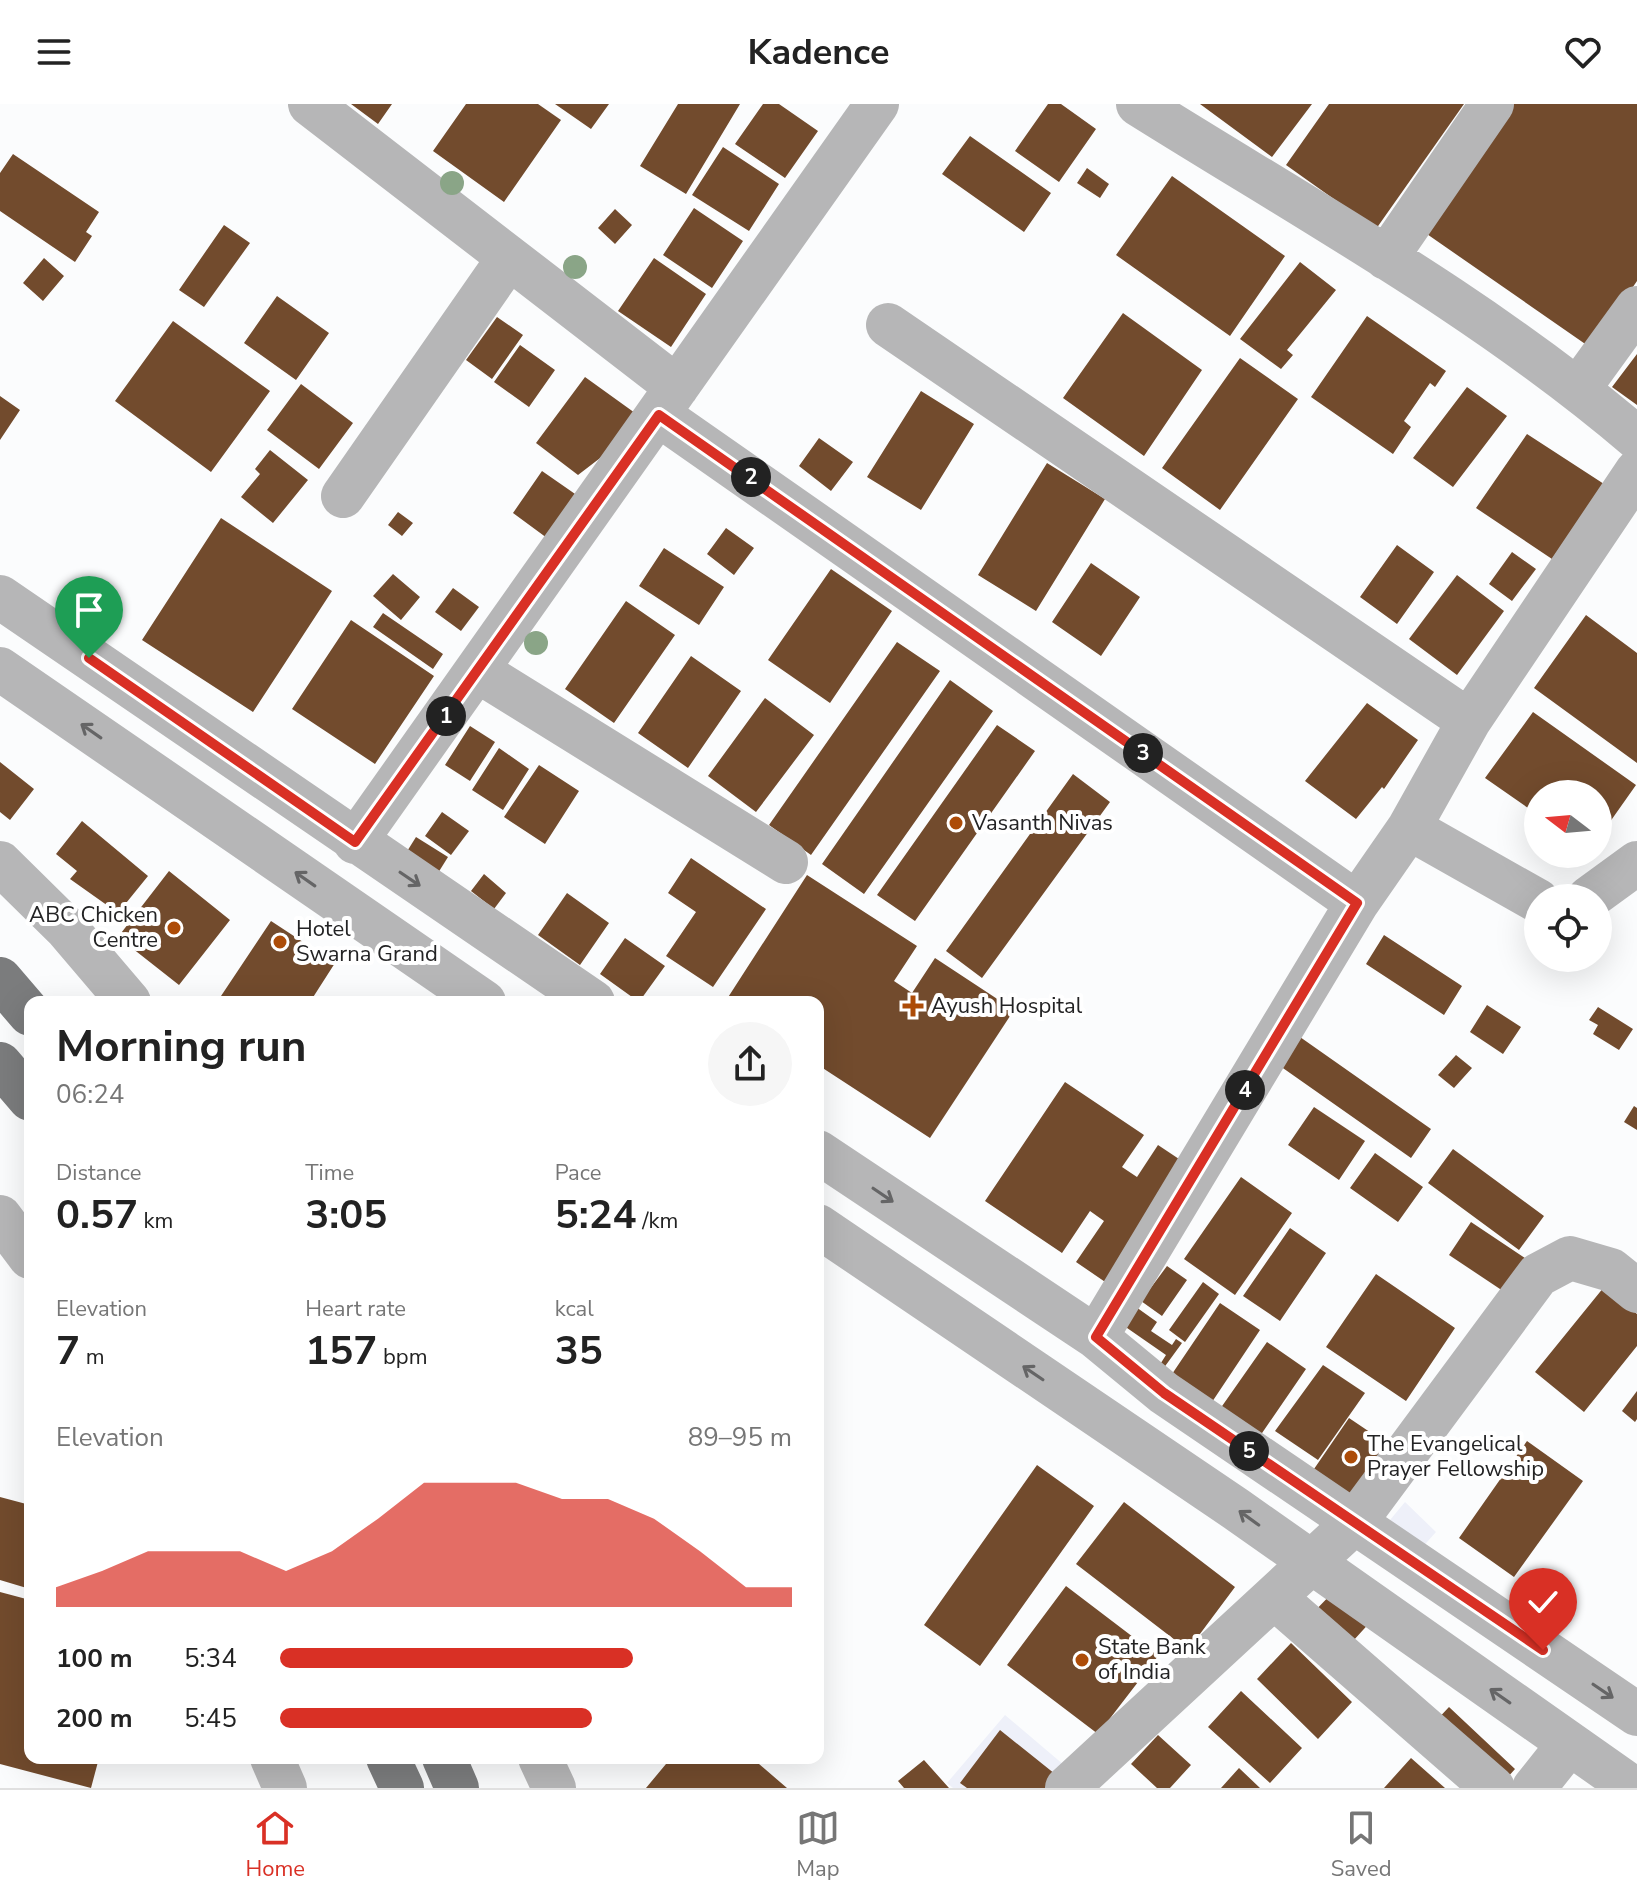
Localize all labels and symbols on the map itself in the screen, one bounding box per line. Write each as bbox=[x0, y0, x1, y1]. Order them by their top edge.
pin: 2 bbox=[731, 457, 771, 497]
pin bbox=[55, 576, 123, 658]
pin: 1 bbox=[426, 696, 466, 736]
one-way arrow bbox=[80, 723, 102, 739]
pin: 3 bbox=[1123, 733, 1163, 773]
north arrow bbox=[1524, 780, 1612, 868]
place label: Vasanth Nivas bbox=[971, 808, 1113, 838]
marker: Vasanth Nivas bbox=[947, 814, 965, 832]
one-way arrow bbox=[294, 871, 316, 887]
one-way arrow bbox=[399, 871, 421, 887]
place label: ABC Chicken Centre bbox=[29, 900, 158, 955]
place label: Hotel Swarna Grand bbox=[296, 914, 438, 969]
marker: ABC Chicken Centre bbox=[165, 919, 183, 937]
marker: Hotel Swarna Grand bbox=[271, 933, 289, 951]
place label: Ayush Hospital bbox=[931, 991, 1083, 1021]
marker: Ayush Hospital bbox=[902, 995, 924, 1017]
pin: 4 bbox=[1225, 1070, 1265, 1110]
one-way arrow bbox=[871, 1187, 894, 1203]
one-way arrow bbox=[1022, 1365, 1044, 1381]
place label: The Evangelical Prayer Fellowship bbox=[1367, 1429, 1544, 1484]
pin: 5 bbox=[1229, 1431, 1269, 1471]
marker: The Evangelical Prayer Fellowship bbox=[1342, 1448, 1360, 1466]
one-way arrow bbox=[1238, 1510, 1260, 1527]
pin bbox=[1509, 1568, 1577, 1650]
place label: State Bank of India bbox=[1098, 1632, 1207, 1687]
marker: State Bank of India bbox=[1073, 1651, 1091, 1669]
one-way arrow bbox=[1591, 1683, 1614, 1699]
one-way arrow bbox=[1490, 1688, 1512, 1704]

